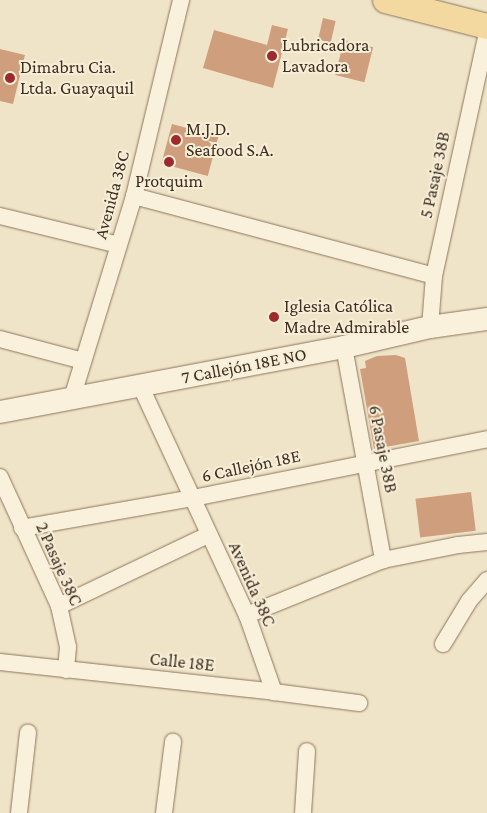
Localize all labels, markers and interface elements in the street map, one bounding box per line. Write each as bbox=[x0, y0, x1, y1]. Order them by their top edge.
place label: Lubricadora Lavadora bbox=[282, 35, 369, 78]
marker: Lubricadora Lavadora bbox=[266, 50, 278, 62]
place label: Dimabru Cia. Ltda. Guayaquil bbox=[20, 57, 134, 100]
marker: Dimabru Cia. Ltda. Guayaquil bbox=[4, 72, 16, 84]
place label: M.J.D. Seafood S.A. bbox=[186, 119, 274, 162]
street label: 5 Pasaje 38B bbox=[415, 130, 455, 220]
marker: M.J.D. Seafood S.A. bbox=[170, 134, 182, 146]
street label: Avenida 38C bbox=[90, 149, 134, 241]
marker: Protquim bbox=[163, 156, 175, 168]
place label: Protquim bbox=[135, 170, 203, 192]
place label: Iglesia Católica Madre Admirable bbox=[284, 296, 409, 338]
marker: Iglesia Católica Madre Admirable bbox=[268, 311, 280, 323]
street label: 7 Callejón 18E NO bbox=[180, 343, 308, 389]
street label: 6 Pasaje 38B bbox=[364, 403, 402, 495]
street label: 6 Callejón 18E bbox=[200, 445, 302, 487]
street label: 2 Pasaje 38C bbox=[31, 519, 87, 609]
street label: Avenida 38C bbox=[224, 538, 280, 630]
street label: Calle 18E bbox=[149, 648, 215, 676]

